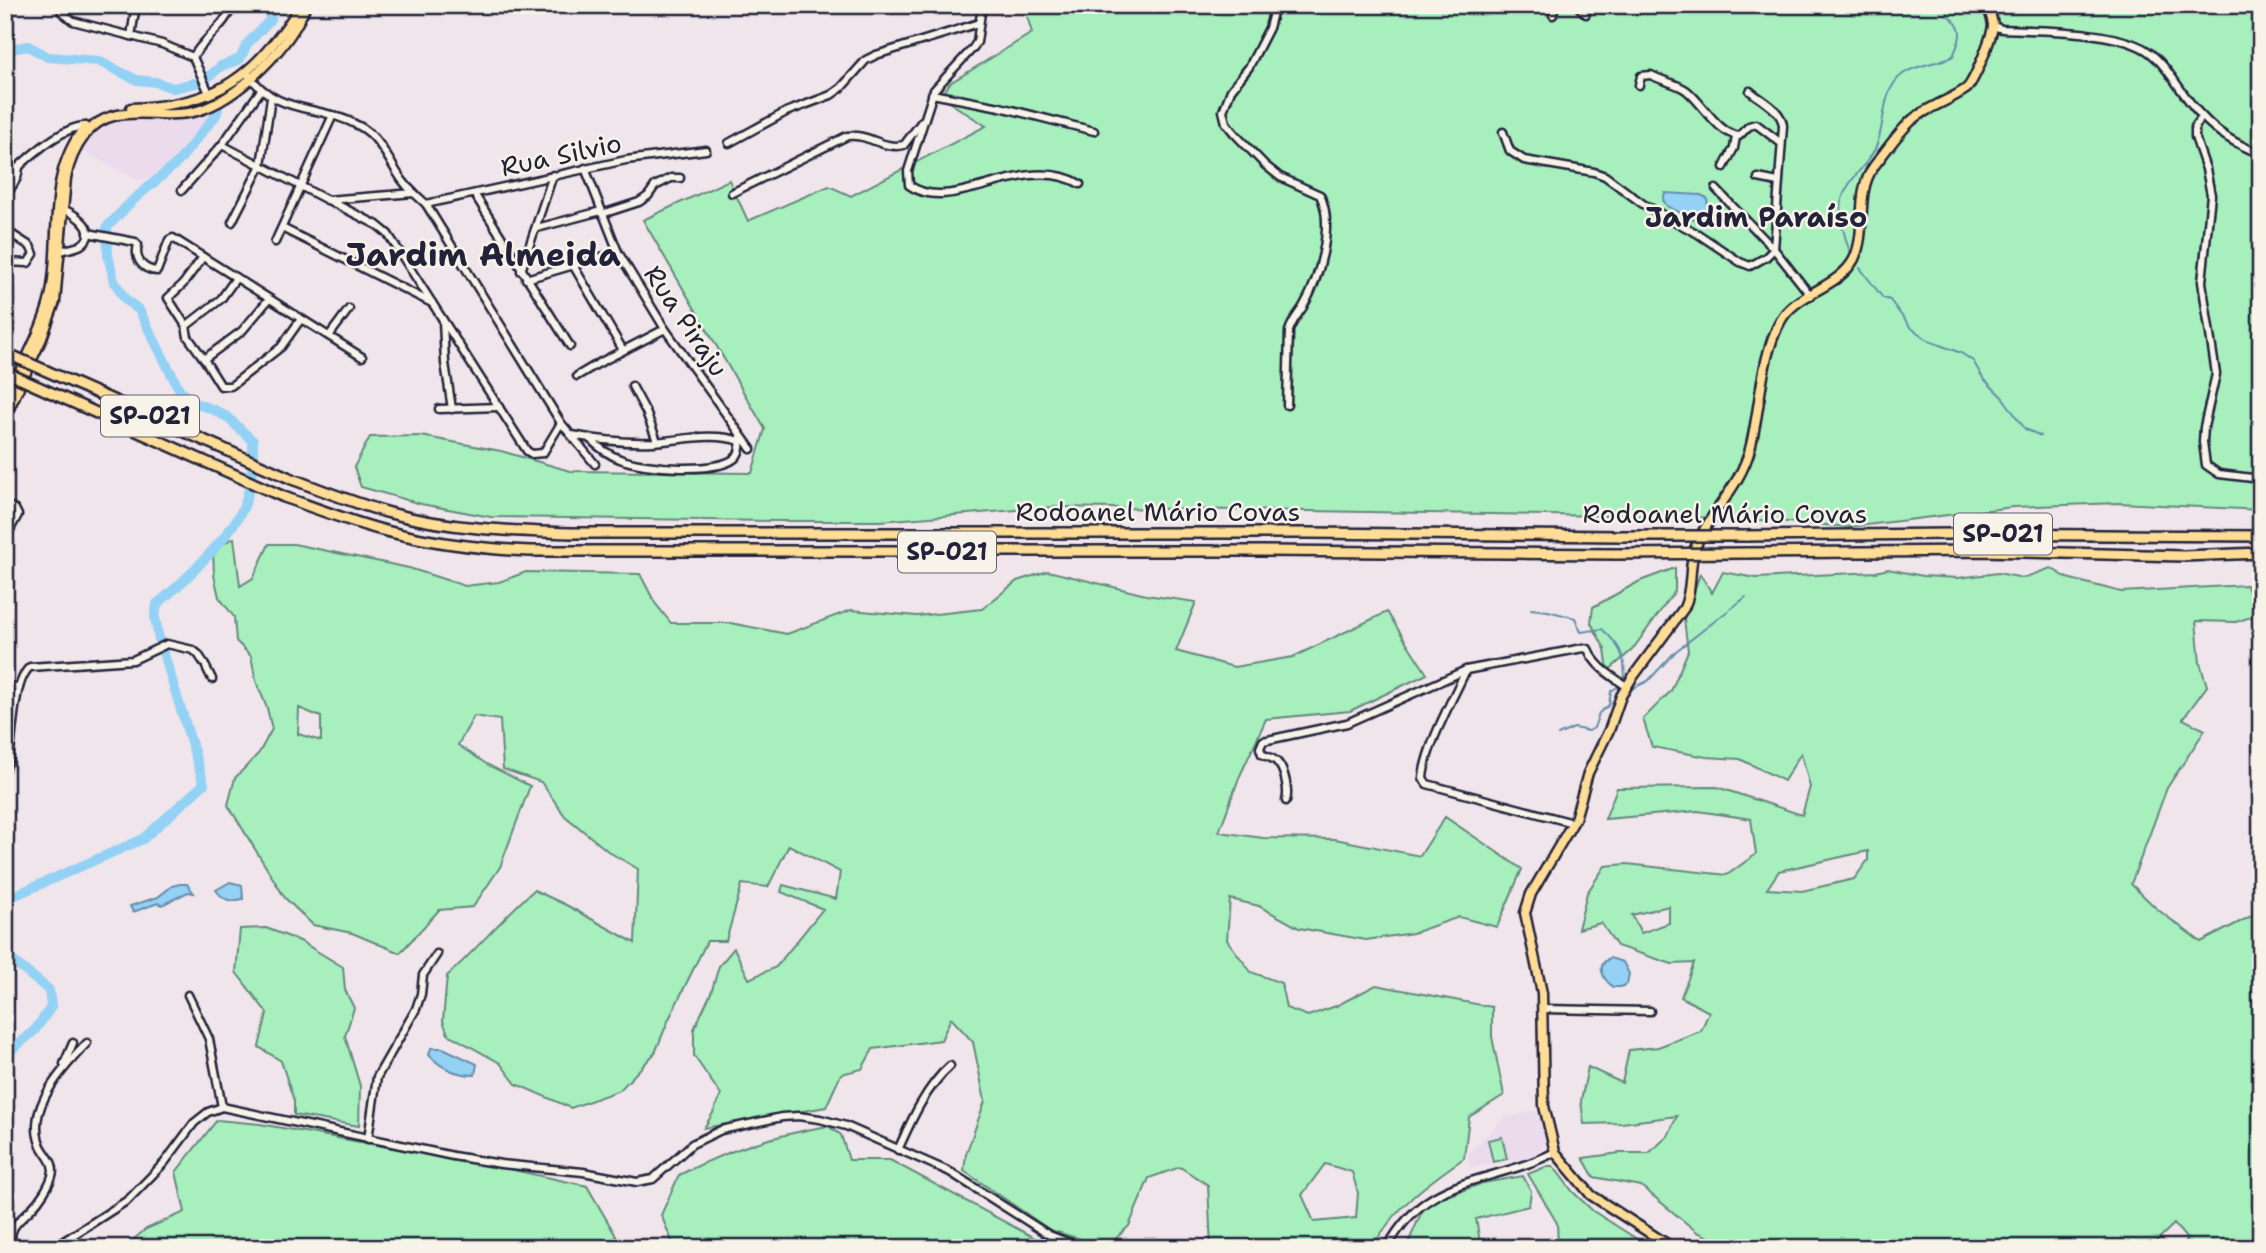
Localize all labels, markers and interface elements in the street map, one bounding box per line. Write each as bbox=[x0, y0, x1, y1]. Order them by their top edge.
street label: Rua Silvio bbox=[497, 125, 625, 184]
district label: Jardim Paraíso bbox=[1645, 198, 1867, 236]
district label: Jardim Almeida bbox=[345, 232, 621, 277]
street label: Rua Piraju bbox=[636, 258, 737, 383]
road number: SP-021 bbox=[101, 396, 199, 436]
street label: Rodoanel Mário Covas bbox=[1016, 494, 1300, 529]
street label: Rodoanel Mário Covas bbox=[1583, 496, 1867, 531]
road number: SP-021 bbox=[1954, 514, 2052, 554]
road number: SP-021 bbox=[898, 532, 996, 572]

